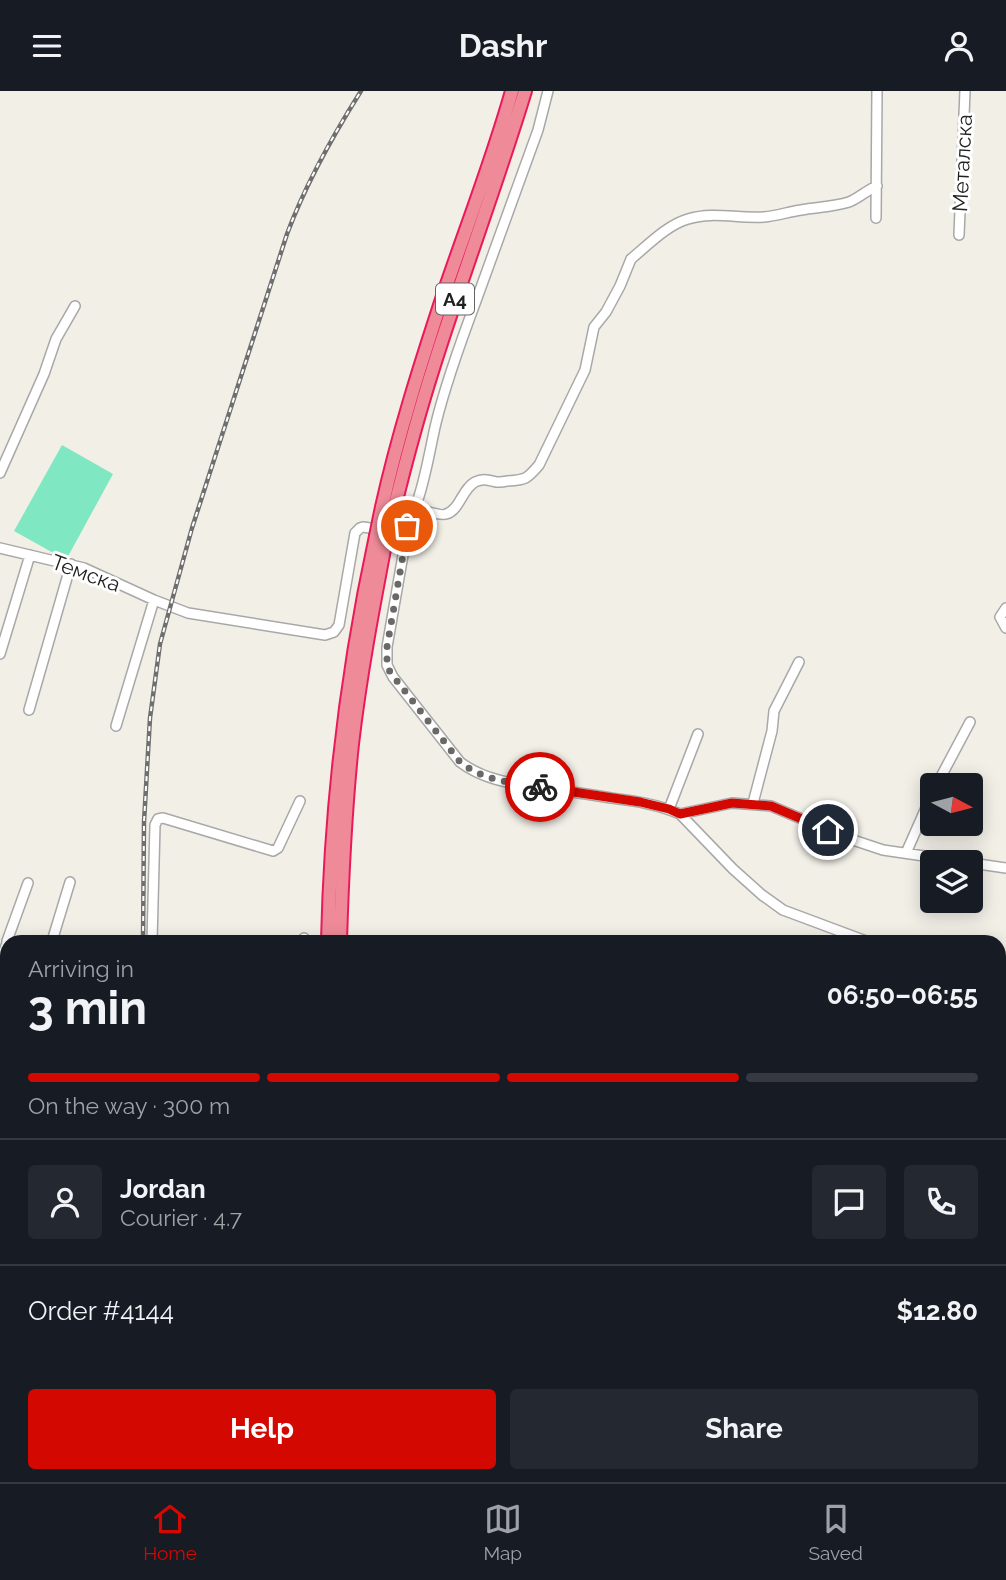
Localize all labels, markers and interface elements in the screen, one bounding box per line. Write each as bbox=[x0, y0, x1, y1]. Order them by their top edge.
icon: menu bbox=[28, 27, 66, 65]
text: Dashr bbox=[459, 27, 547, 64]
icon: person bbox=[940, 27, 978, 65]
street label: Металска bbox=[947, 114, 977, 212]
road number: A4 bbox=[436, 283, 474, 315]
pin bbox=[377, 496, 437, 556]
icon: bag bbox=[388, 507, 426, 545]
street label: Темска bbox=[48, 549, 124, 597]
courier bbox=[505, 752, 575, 822]
icon: bike bbox=[521, 768, 559, 806]
north arrow bbox=[920, 773, 984, 837]
map controls bbox=[920, 773, 983, 913]
pin bbox=[798, 800, 858, 860]
icon: home bbox=[809, 811, 847, 849]
button: layers bbox=[920, 850, 983, 913]
text: Arriving in bbox=[28, 955, 134, 982]
text: 06:50–06:55 bbox=[827, 980, 978, 1010]
text: 3 min bbox=[28, 981, 147, 1035]
text: On the way · 300 m bbox=[28, 1092, 230, 1119]
button: person bbox=[28, 1165, 102, 1239]
button: chat bbox=[812, 1165, 886, 1239]
button: phone bbox=[904, 1165, 978, 1239]
text: Jordan bbox=[120, 1174, 206, 1204]
text: Courier · 4.7 bbox=[120, 1204, 242, 1231]
text: Order #4144 bbox=[28, 1296, 174, 1326]
text: $12.80 bbox=[896, 1296, 978, 1326]
button: Help bbox=[28, 1389, 496, 1469]
button: Share bbox=[510, 1389, 978, 1469]
tab: Home bbox=[143, 1500, 197, 1564]
tab: Map bbox=[483, 1500, 522, 1564]
tab: Saved bbox=[808, 1500, 863, 1564]

